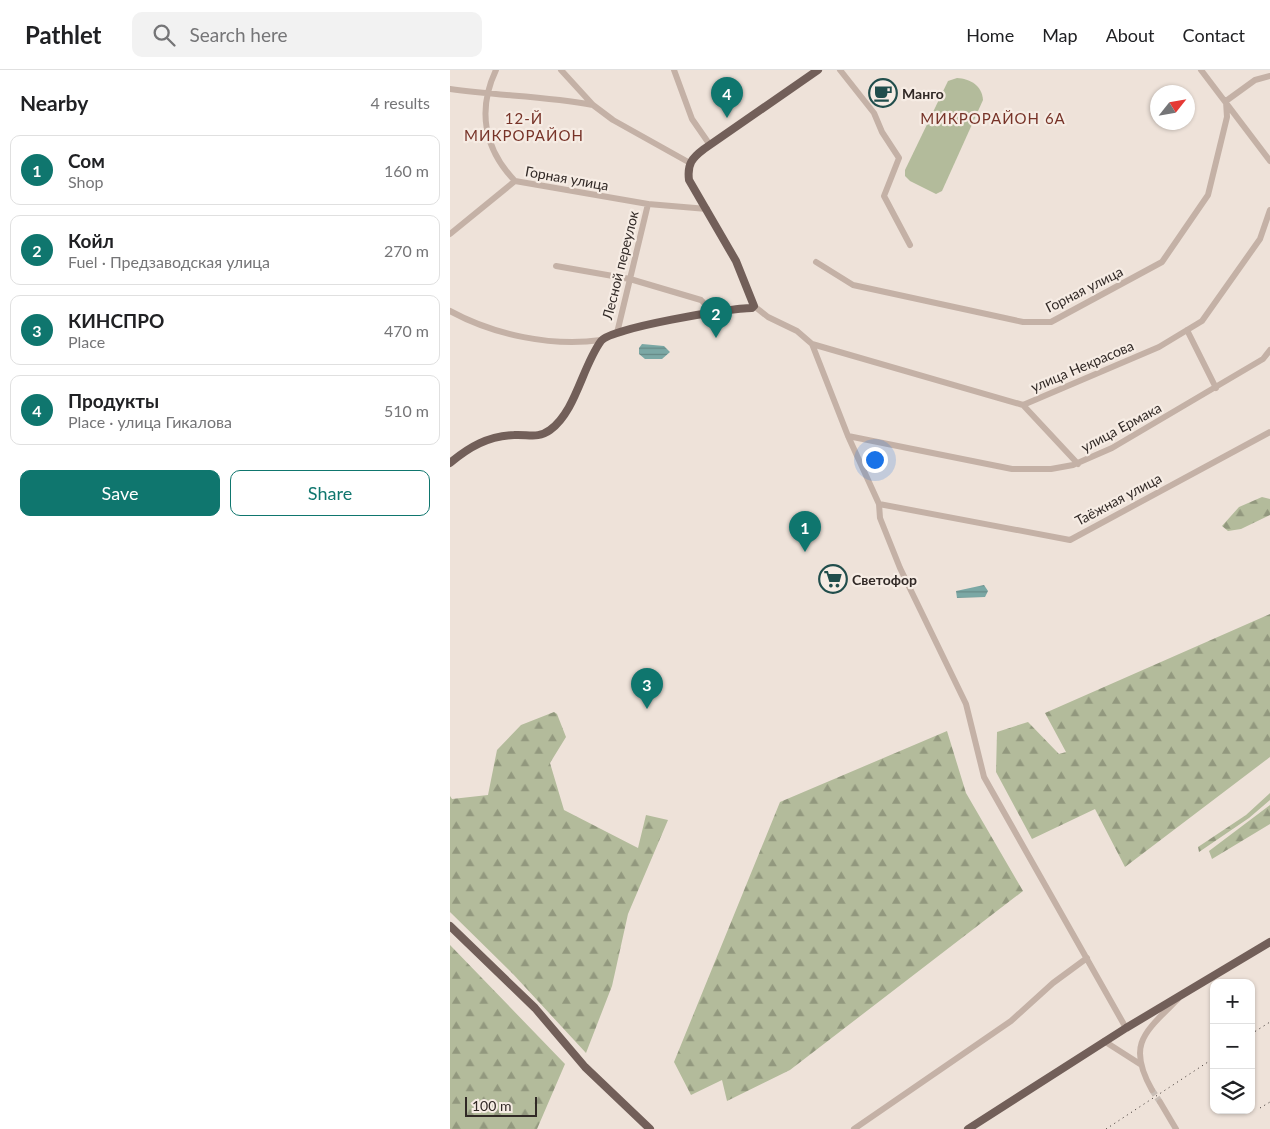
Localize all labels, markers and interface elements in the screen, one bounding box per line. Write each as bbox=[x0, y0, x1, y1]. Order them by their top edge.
search box bbox=[132, 12, 482, 57]
text: Pathlet bbox=[25, 20, 102, 49]
icon: search bbox=[150, 21, 178, 49]
text: Search here bbox=[190, 23, 288, 46]
text: Home bbox=[966, 24, 1014, 46]
text: Map bbox=[1042, 24, 1078, 46]
text: About bbox=[1106, 24, 1155, 46]
text: Contact bbox=[1183, 24, 1245, 46]
pin: 4 bbox=[711, 77, 743, 118]
cafe icon: Манго bbox=[868, 78, 898, 108]
place label: Манго bbox=[902, 85, 944, 102]
north arrow bbox=[1150, 85, 1195, 130]
text: Nearby bbox=[20, 90, 88, 115]
text: 4 results bbox=[370, 93, 430, 112]
district label: 12-Й МИКРОРАЙОН bbox=[464, 109, 584, 144]
district label: МИКРОРАЙОН 6А bbox=[920, 109, 1066, 127]
text: Сом bbox=[68, 149, 105, 172]
text: 1 bbox=[32, 161, 42, 180]
text: 160 m bbox=[384, 161, 429, 180]
street label: Горная улица bbox=[524, 162, 610, 194]
text: Shop bbox=[68, 172, 104, 191]
street label: Лесной переулок bbox=[598, 208, 642, 322]
text: Койл bbox=[68, 229, 114, 252]
text: 2 bbox=[32, 241, 42, 260]
text: 270 m bbox=[384, 241, 429, 260]
text: Fuel · Предзаводская улица bbox=[68, 252, 270, 271]
street label: Горная улица bbox=[1043, 262, 1126, 316]
pin: 2 bbox=[700, 297, 732, 338]
text: КИНСПРО bbox=[68, 309, 164, 332]
text: 3 bbox=[32, 321, 42, 340]
text: 470 m bbox=[384, 321, 429, 340]
text: Place bbox=[68, 332, 105, 351]
street label: улица Некрасова bbox=[1028, 337, 1136, 395]
text: Продукты bbox=[68, 389, 159, 412]
street label: улица Ермака bbox=[1078, 399, 1164, 455]
text: 4 bbox=[32, 401, 42, 420]
text: 510 m bbox=[384, 401, 429, 420]
text: Place · улица Гикалова bbox=[68, 412, 232, 431]
your location bbox=[862, 447, 888, 473]
street label: Таёжная улица bbox=[1072, 469, 1164, 529]
button: Save bbox=[20, 470, 220, 516]
button: Share bbox=[230, 470, 430, 516]
pin: 1 bbox=[789, 511, 821, 552]
supermarket icon: Светофор bbox=[818, 564, 848, 594]
place label: Светофор bbox=[852, 571, 917, 588]
pin: 3 bbox=[631, 668, 663, 709]
map controls bbox=[1210, 979, 1255, 1114]
button: + bbox=[1210, 979, 1255, 1024]
button: − bbox=[1210, 1024, 1255, 1069]
button: layers bbox=[1210, 1069, 1255, 1114]
scale bar bbox=[465, 1094, 538, 1117]
text: 100 m bbox=[472, 1097, 511, 1114]

